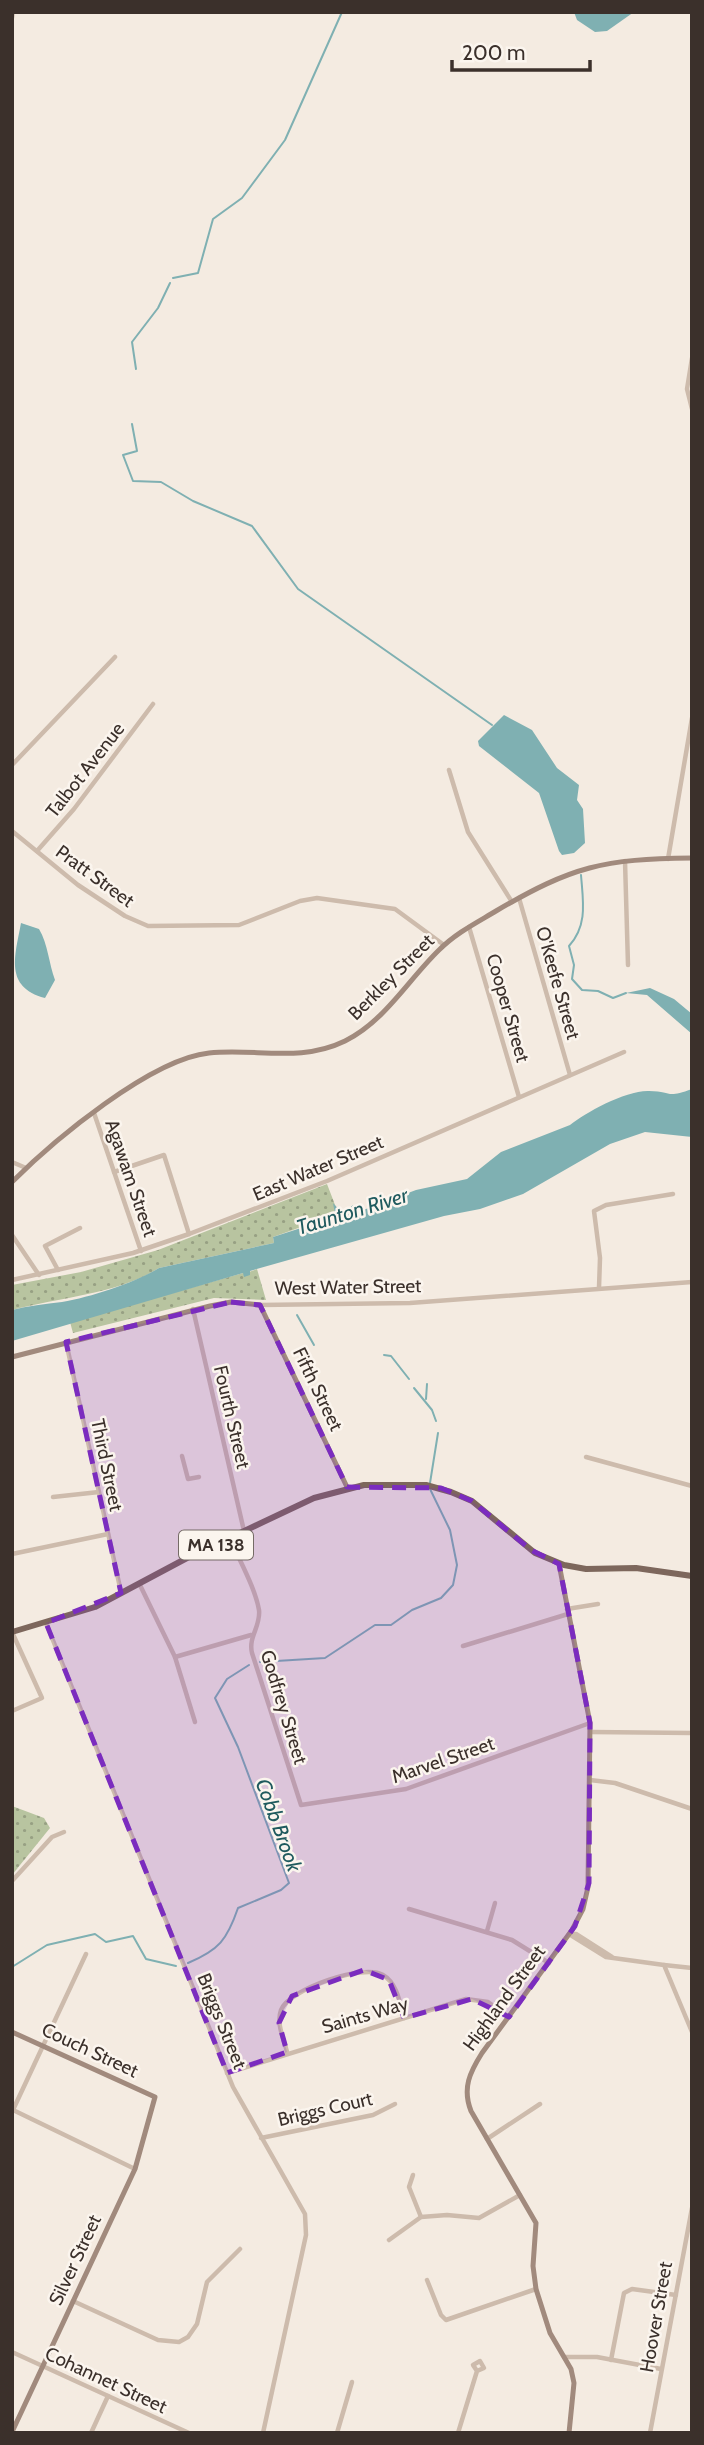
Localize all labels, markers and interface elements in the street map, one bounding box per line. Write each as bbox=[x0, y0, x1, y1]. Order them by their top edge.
scale bar bbox=[452, 28, 590, 72]
text: 200 m bbox=[462, 40, 525, 65]
street label: Talbot Avenue bbox=[41, 718, 129, 822]
street label: Pratt Street bbox=[51, 840, 139, 913]
street label: O'Keefe Street bbox=[531, 924, 585, 1043]
street label: Berkley Street bbox=[343, 929, 439, 1025]
street label: Cooper Street bbox=[482, 951, 535, 1065]
street label: Agawam Street bbox=[100, 1116, 162, 1240]
street label: East Water Street bbox=[249, 1130, 387, 1206]
water label: Taunton River bbox=[293, 1182, 412, 1240]
street label: West Water Street bbox=[274, 1274, 422, 1300]
street label: Fifth Street bbox=[288, 1344, 348, 1435]
street label: Fourth Street bbox=[209, 1363, 255, 1471]
street label: Third Street bbox=[86, 1417, 128, 1514]
road number: MA 138 bbox=[179, 1530, 253, 1560]
street label: Godfrey Street bbox=[256, 1647, 312, 1767]
street label: Marvel Street bbox=[389, 1732, 498, 1788]
water label: Cobb Brook bbox=[251, 1775, 308, 1876]
street label: Highland Street bbox=[458, 1940, 550, 2055]
street label: Briggs Street bbox=[192, 1970, 252, 2073]
street label: Saints Way bbox=[319, 1992, 411, 2038]
street label: Couch Street bbox=[38, 2018, 142, 2083]
street label: Briggs Court bbox=[275, 2087, 375, 2131]
street label: Silver Street bbox=[44, 2210, 106, 2309]
street label: Hoover Street bbox=[635, 2259, 677, 2374]
street label: Cohannet Street bbox=[41, 2342, 171, 2419]

